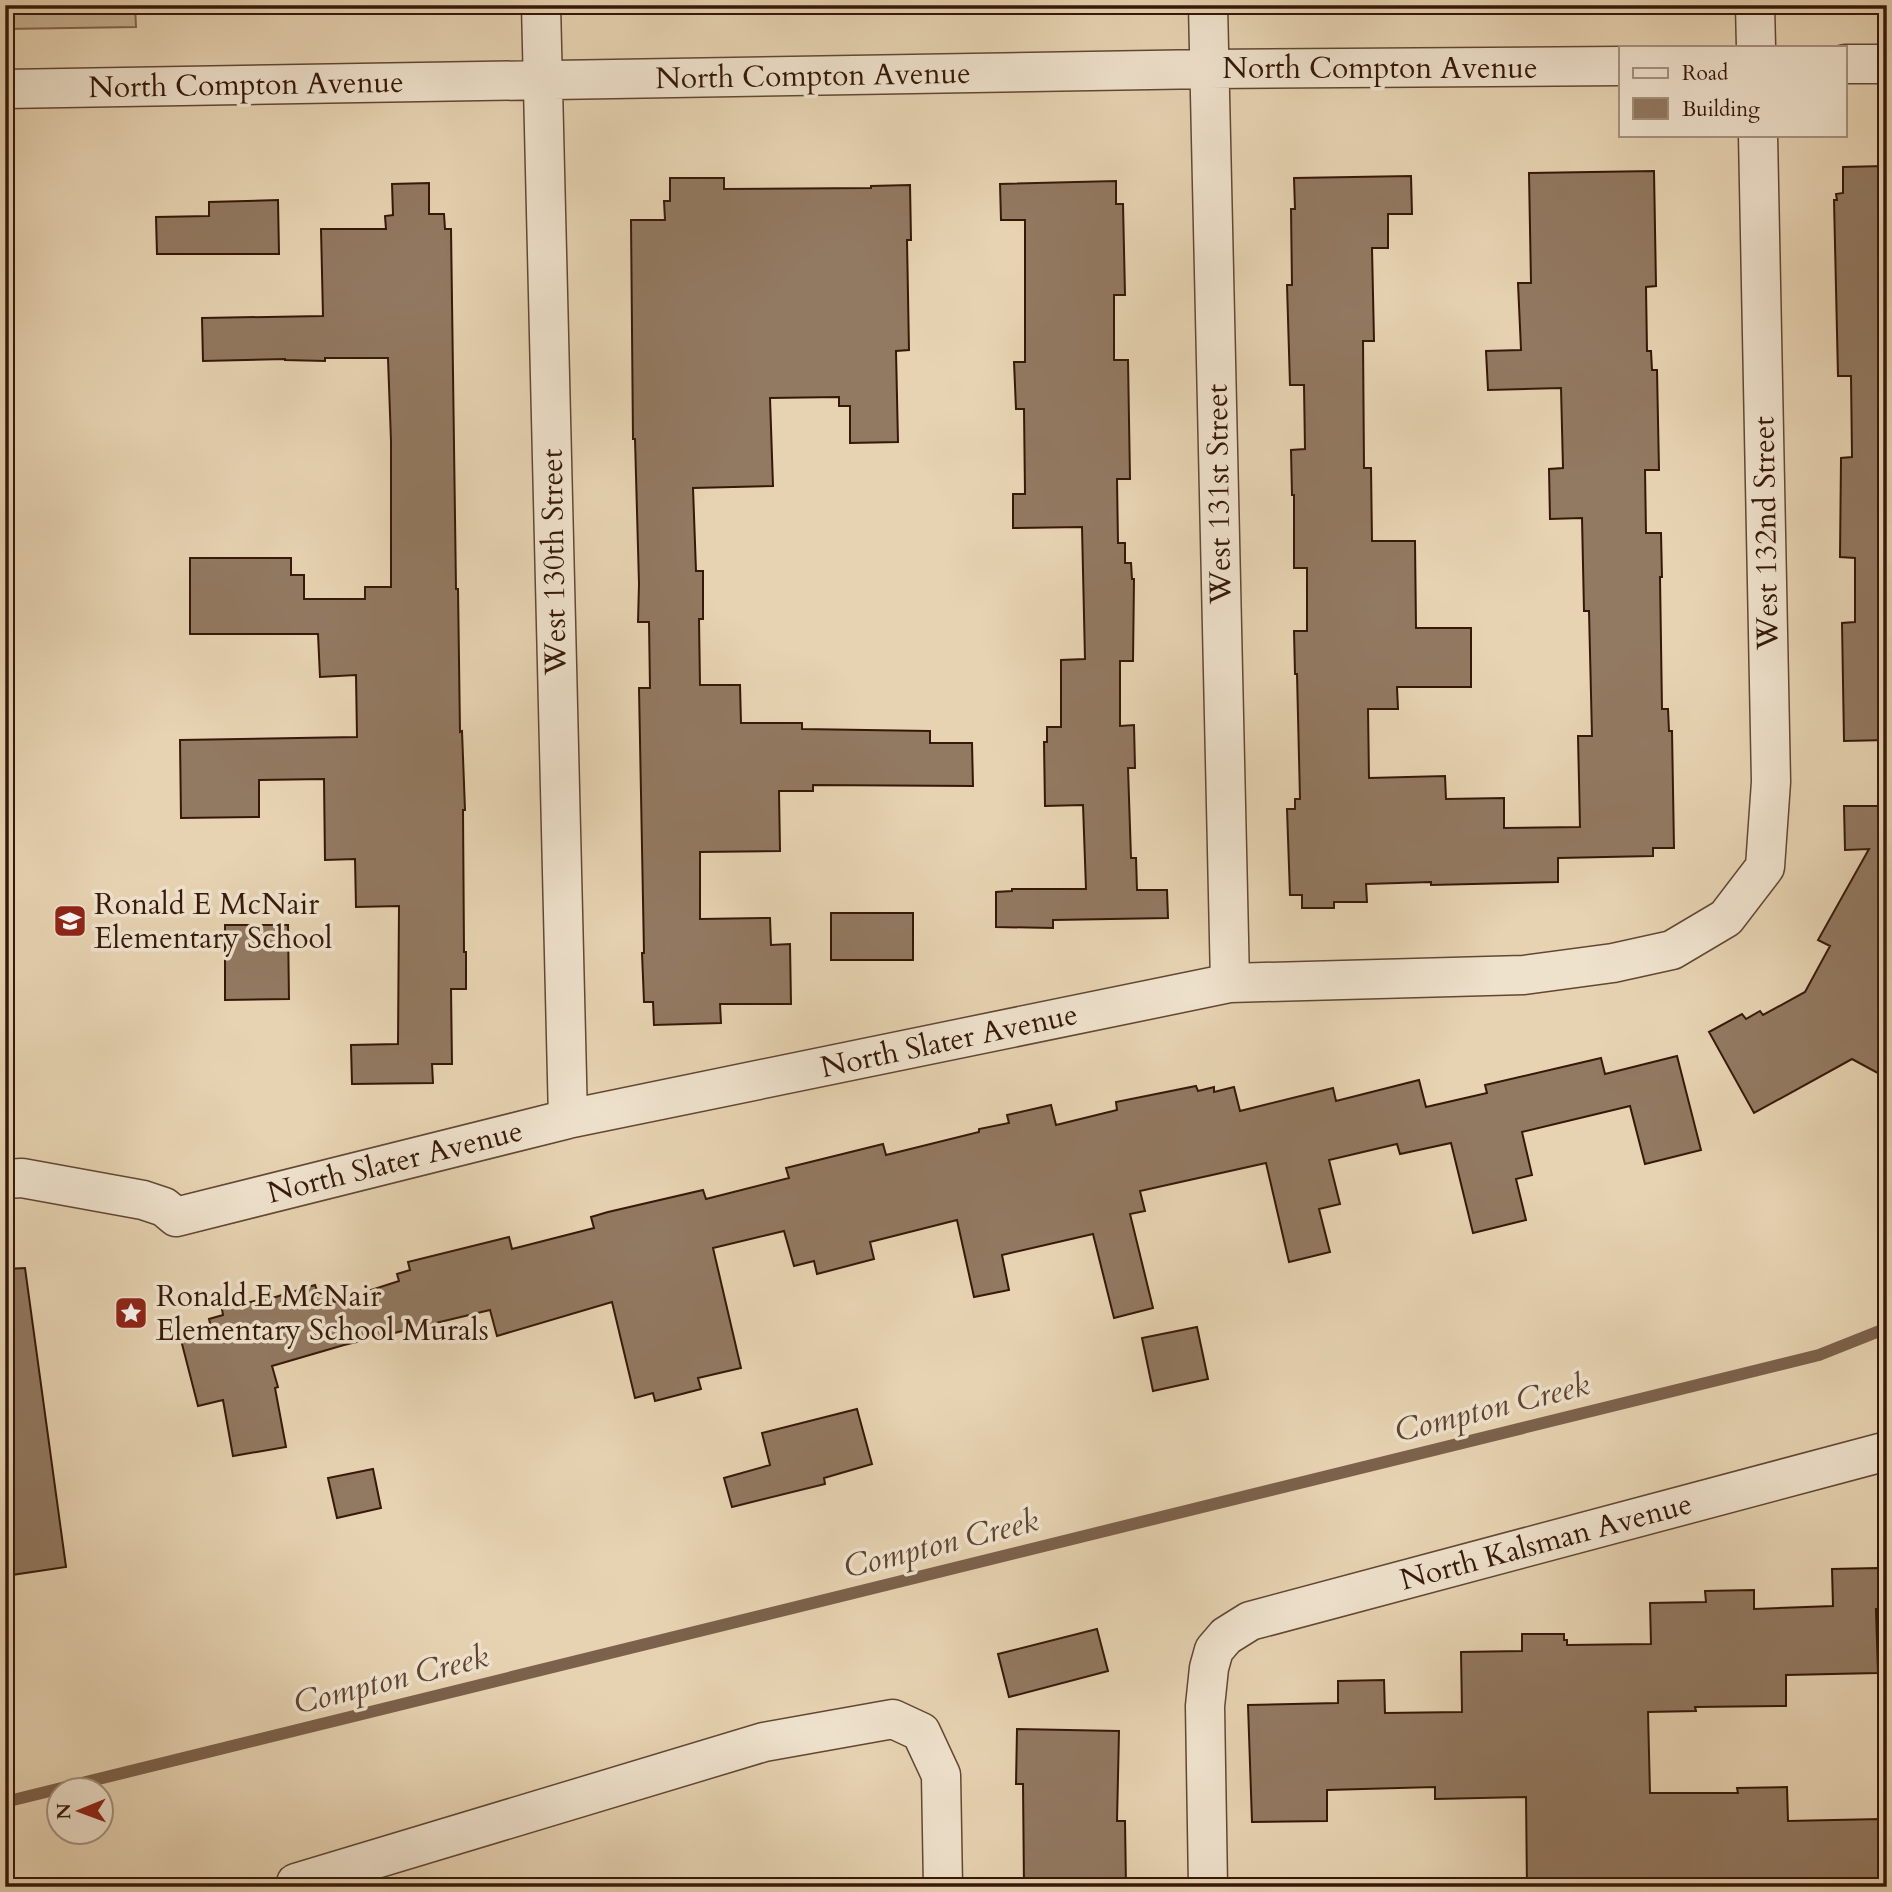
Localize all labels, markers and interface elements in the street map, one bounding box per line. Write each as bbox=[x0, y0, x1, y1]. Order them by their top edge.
legend bbox=[1619, 46, 1846, 136]
street label: North Compton Avenue bbox=[1222, 48, 1538, 89]
street label: North Compton Avenue bbox=[655, 53, 971, 99]
text: Road bbox=[1682, 59, 1728, 88]
street label: North Compton Avenue bbox=[88, 62, 404, 108]
text: Building bbox=[1682, 95, 1760, 124]
street label: West 131st Street bbox=[1197, 383, 1241, 605]
street label: West 132nd Street bbox=[1743, 415, 1789, 651]
street label: West 130th Street bbox=[532, 448, 576, 677]
place label: Ronald E McNair Elementary School bbox=[94, 884, 333, 959]
school or university icon: Ronald E McNair Elementary School bbox=[51, 902, 89, 940]
street label: North Slater Avenue bbox=[817, 994, 1081, 1088]
street label: North Slater Avenue bbox=[263, 1110, 527, 1214]
place label: Ronald E McNair Elementary School Murals bbox=[156, 1276, 489, 1351]
place icon: Ronald E McNair Elementary School Murals bbox=[112, 1294, 150, 1332]
water label: Compton Creek bbox=[1390, 1362, 1594, 1453]
street label: North Kalsman Avenue bbox=[1396, 1483, 1696, 1601]
water label: Compton Creek bbox=[839, 1498, 1043, 1589]
water label: Compton Creek bbox=[289, 1634, 493, 1725]
north arrow bbox=[46, 1776, 116, 1846]
text: N bbox=[51, 1802, 77, 1820]

